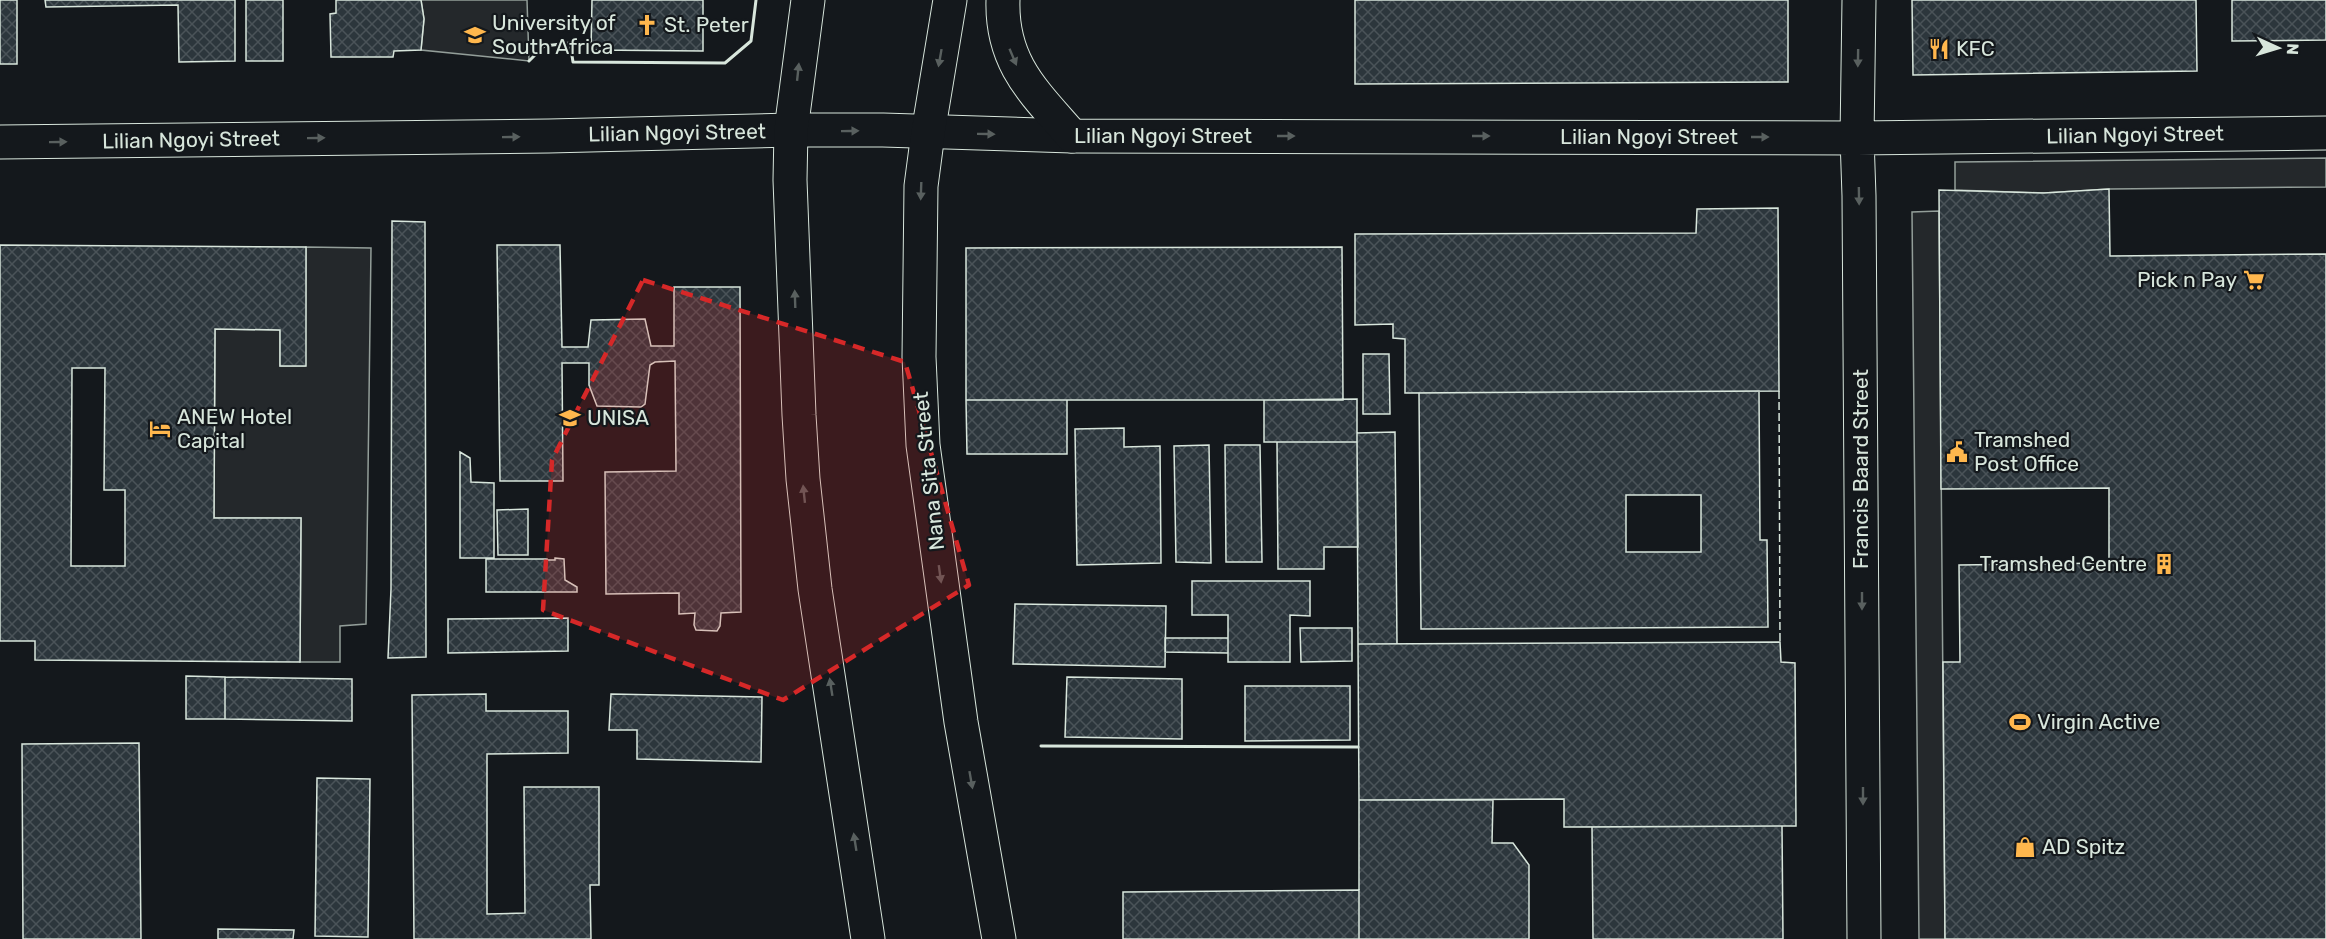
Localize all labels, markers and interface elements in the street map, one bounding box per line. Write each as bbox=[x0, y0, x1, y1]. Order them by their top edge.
place label: University of South Africa bbox=[492, 10, 616, 59]
place label: St. Peter bbox=[664, 12, 749, 37]
church icon: St. Peter bbox=[635, 13, 659, 37]
north arrow bbox=[2248, 18, 2308, 78]
school or university icon: University of South Africa bbox=[463, 23, 487, 47]
place label: KFC bbox=[1956, 36, 1995, 61]
restaurant icon: KFC bbox=[1927, 37, 1951, 61]
text: N bbox=[2283, 43, 2302, 55]
one-way arrow bbox=[935, 48, 944, 67]
one-way arrow bbox=[1008, 48, 1018, 66]
one-way arrow bbox=[1854, 49, 1863, 68]
one-way arrow bbox=[793, 62, 803, 81]
street label: Lilian Ngoyi Street bbox=[588, 118, 766, 147]
street label: Lilian Ngoyi Street bbox=[2046, 120, 2224, 149]
street label: Lilian Ngoyi Street bbox=[1074, 123, 1252, 148]
street label: Lilian Ngoyi Street bbox=[1560, 124, 1738, 149]
street label: Lilian Ngoyi Street bbox=[102, 125, 280, 154]
one-way arrow bbox=[840, 126, 859, 136]
one-way arrow bbox=[977, 129, 996, 138]
one-way arrow bbox=[1276, 131, 1295, 141]
one-way arrow bbox=[1471, 131, 1490, 141]
one-way arrow bbox=[502, 132, 521, 142]
one-way arrow bbox=[1750, 132, 1769, 142]
one-way arrow bbox=[307, 133, 326, 143]
one-way arrow bbox=[49, 137, 68, 146]
one-way arrow bbox=[917, 182, 926, 201]
one-way arrow bbox=[1854, 187, 1864, 206]
place label: Pick n Pay bbox=[2137, 267, 2237, 292]
supermarket icon: Pick n Pay bbox=[2242, 268, 2266, 292]
one-way arrow bbox=[790, 290, 799, 309]
street label: Francis Baard Street bbox=[1848, 369, 1873, 569]
street label: Nana Sita Street bbox=[908, 390, 949, 552]
place label: ANEW Hotel Capital bbox=[177, 404, 292, 453]
place label: UNISA bbox=[587, 405, 649, 430]
school or university icon: UNISA bbox=[558, 406, 582, 430]
hotel icon: ANEW Hotel Capital bbox=[148, 417, 172, 441]
place label: Tramshed Post Office bbox=[1974, 427, 2079, 476]
public building icon: Tramshed Post Office bbox=[1945, 440, 1969, 464]
one-way arrow bbox=[800, 485, 809, 504]
place label: Tramshed Centre bbox=[1980, 551, 2147, 576]
building icon: Tramshed Centre bbox=[2152, 552, 2176, 576]
one-way arrow bbox=[936, 564, 945, 583]
one-way arrow bbox=[1857, 592, 1867, 611]
one-way arrow bbox=[826, 678, 835, 697]
place label: Virgin Active bbox=[2037, 709, 2160, 734]
sports icon: Virgin Active bbox=[2008, 710, 2032, 734]
one-way arrow bbox=[967, 770, 976, 789]
one-way arrow bbox=[1858, 787, 1868, 806]
one-way arrow bbox=[850, 833, 859, 852]
place label: AD Spitz bbox=[2042, 834, 2125, 859]
shop icon: AD Spitz bbox=[2013, 835, 2037, 859]

